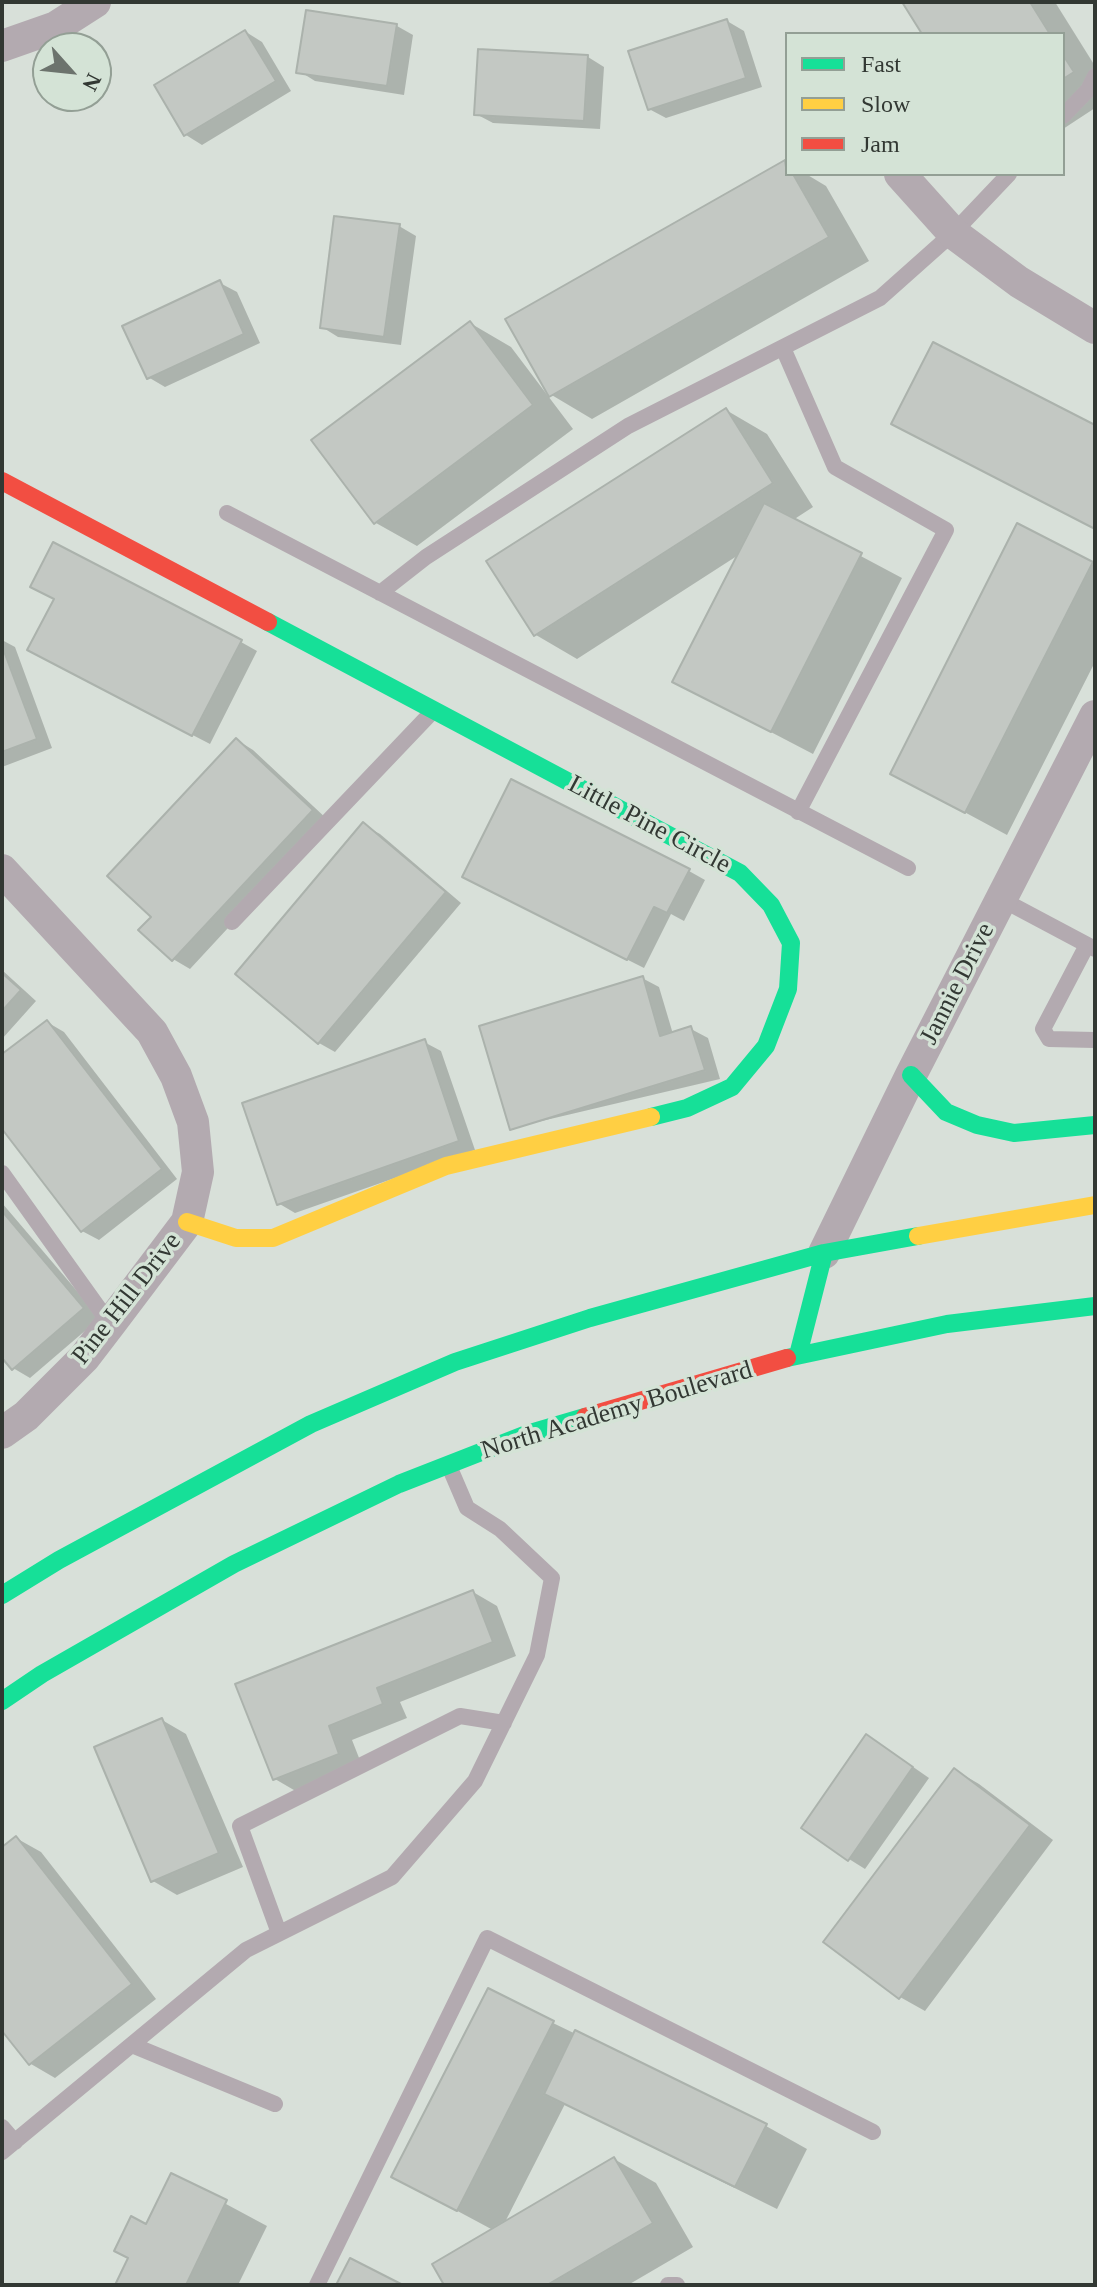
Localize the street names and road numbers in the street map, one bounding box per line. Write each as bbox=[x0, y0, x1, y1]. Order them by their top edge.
street label: Little Pine Circle bbox=[563, 769, 735, 881]
street label: Jannie Drive bbox=[914, 918, 1002, 1050]
street label: Pine Hill Drive bbox=[66, 1227, 188, 1371]
street label: North Academy Boulevard bbox=[478, 1355, 756, 1467]

